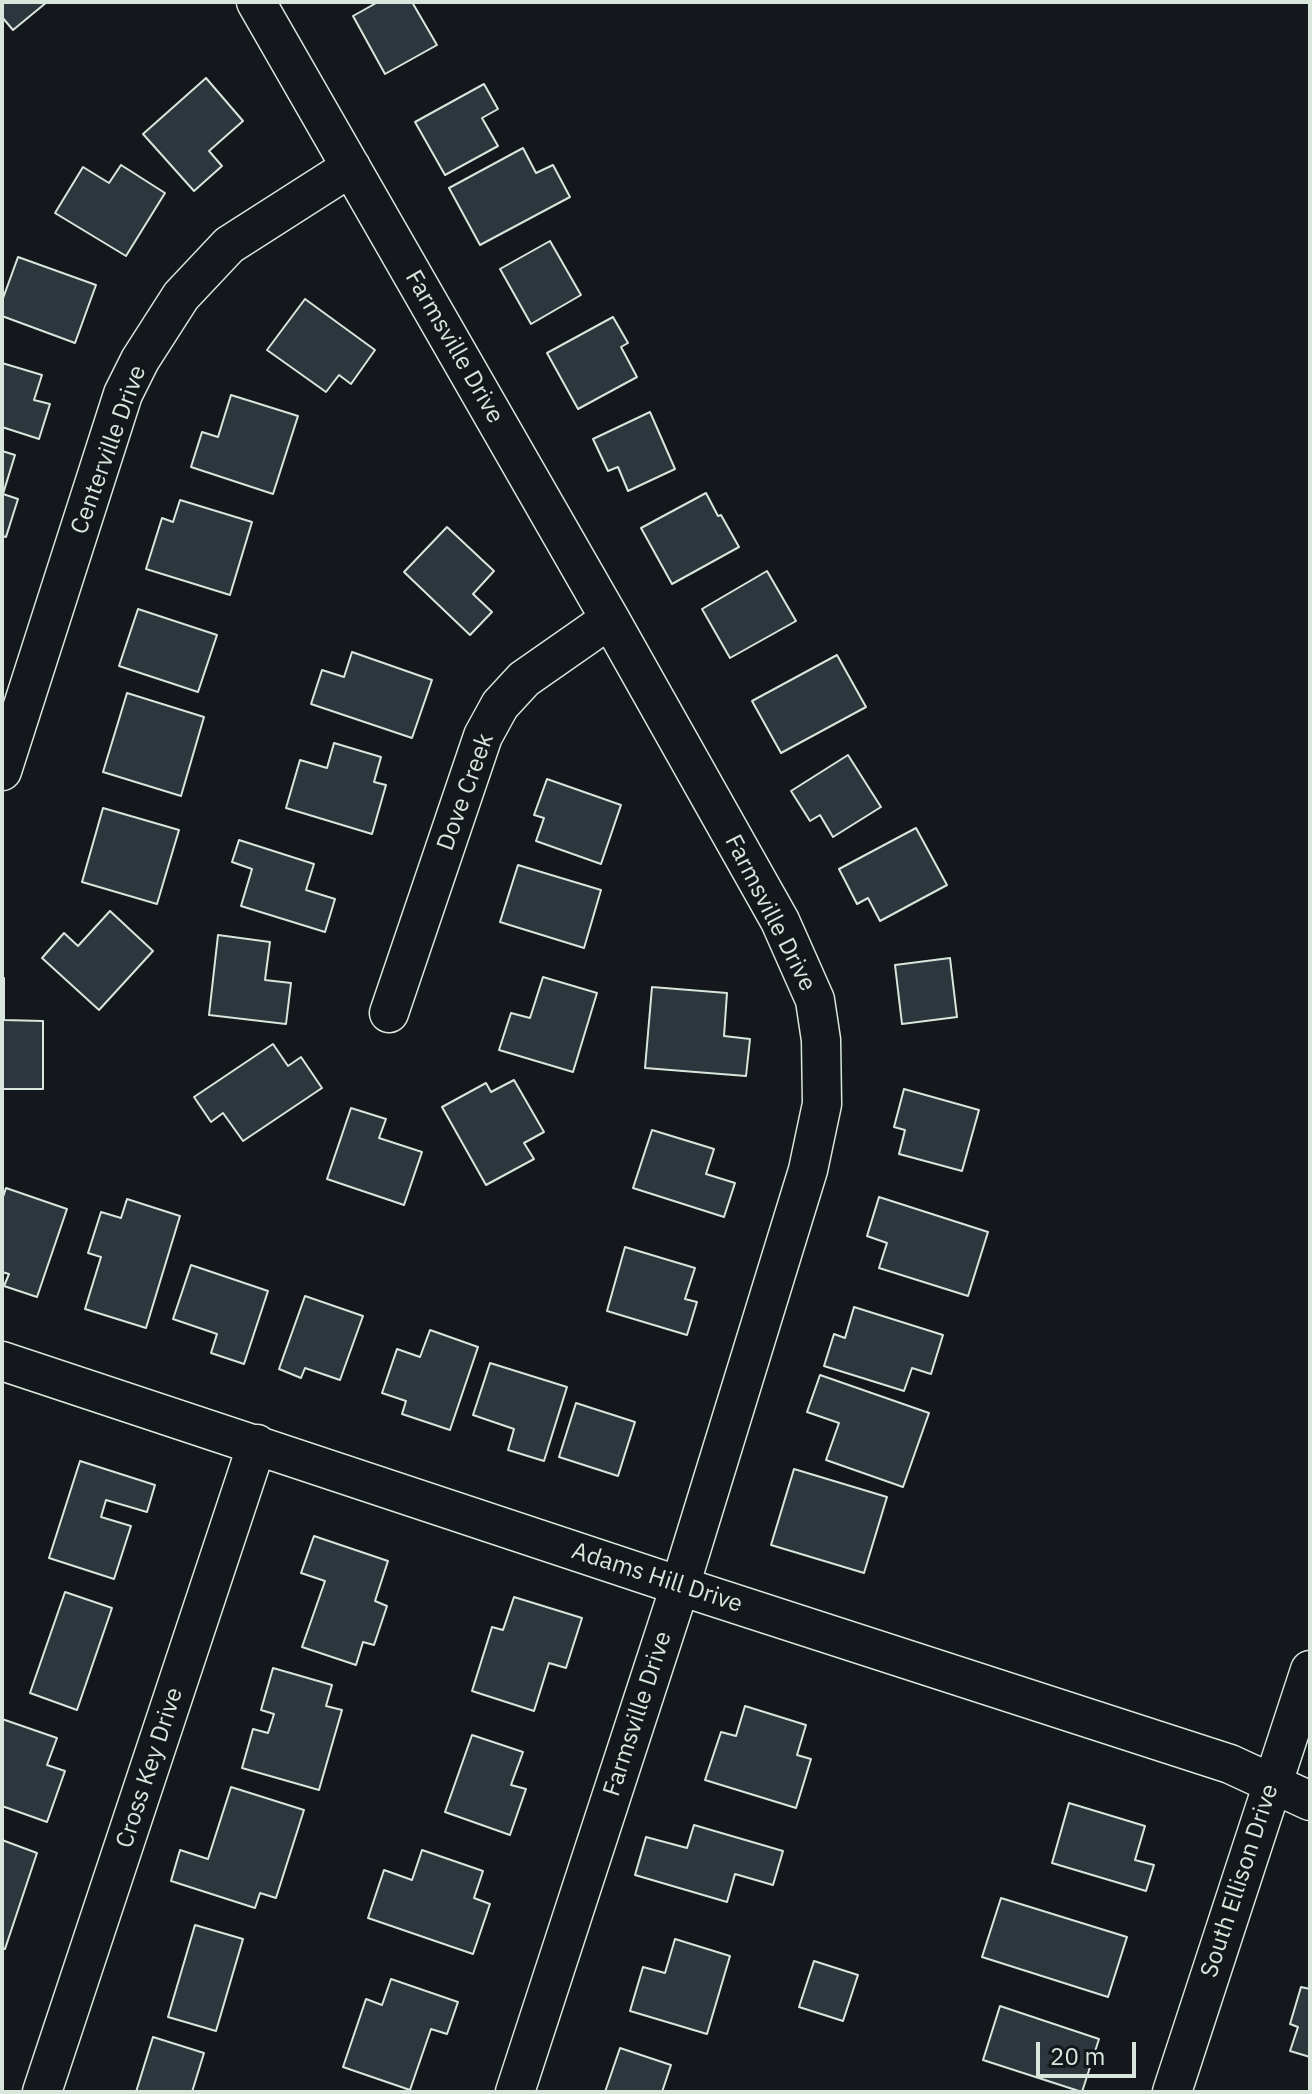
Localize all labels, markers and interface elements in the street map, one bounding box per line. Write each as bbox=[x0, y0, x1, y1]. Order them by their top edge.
street label: Farmsville Drive bbox=[399, 265, 509, 429]
street label: Centerville Drive bbox=[65, 362, 153, 538]
street label: Dove Creek bbox=[432, 730, 500, 854]
street label: Farmsville Drive bbox=[718, 830, 822, 996]
street label: Adams Hill Drive bbox=[568, 1537, 746, 1619]
street label: Farmsville Drive bbox=[598, 1628, 678, 1800]
street label: Cross Key Drive bbox=[111, 1684, 189, 1852]
street label: South Ellison Drive bbox=[1195, 1781, 1285, 1981]
scale bar bbox=[1040, 2026, 1140, 2076]
text: 20 m bbox=[1050, 2040, 1105, 2072]

